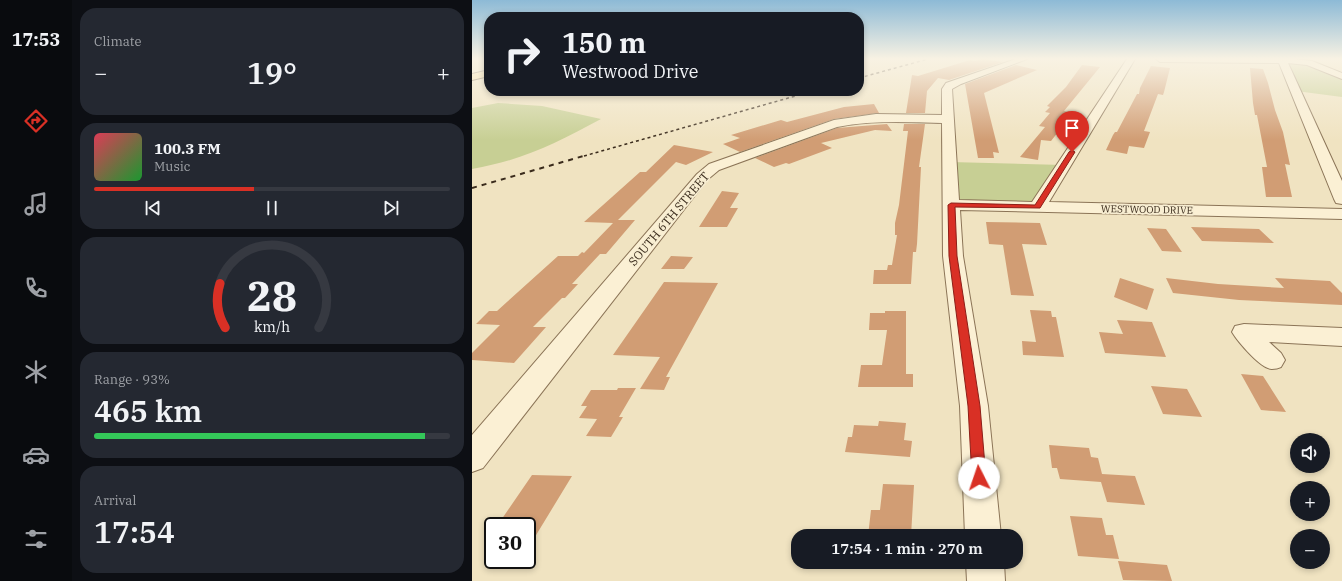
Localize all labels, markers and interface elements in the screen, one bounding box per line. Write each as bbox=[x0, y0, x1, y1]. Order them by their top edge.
text: 150 m bbox=[562, 24, 646, 61]
text: 17:53 bbox=[12, 28, 60, 51]
icon: right bbox=[496, 28, 548, 80]
text: Climate bbox=[94, 33, 141, 50]
text: 19° bbox=[247, 53, 297, 92]
text: − bbox=[94, 58, 107, 87]
text: + bbox=[437, 58, 450, 87]
text: Westwood Drive bbox=[562, 60, 698, 83]
icon: directions bbox=[22, 107, 50, 135]
pin bbox=[1055, 111, 1089, 152]
icon: arrive bbox=[1061, 117, 1083, 139]
text: 100.3 FM bbox=[154, 139, 221, 158]
text: Music bbox=[154, 158, 191, 175]
street label: SOUTH 6TH STREET bbox=[625, 169, 712, 269]
icon: music bbox=[22, 190, 50, 218]
icon: previous bbox=[142, 197, 164, 219]
icon: pause bbox=[261, 197, 283, 219]
icon: next bbox=[380, 197, 402, 219]
street label: WESTWOOD DRIVE bbox=[1101, 202, 1193, 217]
text: 28 bbox=[247, 268, 297, 322]
icon: phone bbox=[22, 274, 50, 302]
text: km/h bbox=[254, 317, 290, 336]
icon: climate bbox=[22, 358, 50, 386]
text: Range · 93% bbox=[94, 371, 170, 388]
text: 465 km bbox=[94, 391, 202, 430]
map controls bbox=[1290, 433, 1330, 569]
button: sound bbox=[1290, 433, 1330, 473]
icon: car bbox=[22, 441, 50, 469]
position arrow bbox=[958, 457, 1000, 499]
button: + bbox=[1290, 481, 1330, 521]
text: Arrival bbox=[94, 492, 136, 509]
text: 17:54 bbox=[94, 512, 175, 551]
speed limit sign: 30 bbox=[484, 517, 536, 569]
icon: filters bbox=[22, 525, 50, 553]
button: − bbox=[1290, 529, 1330, 569]
text: 17:54 · 1 min · 270 m bbox=[831, 539, 983, 558]

